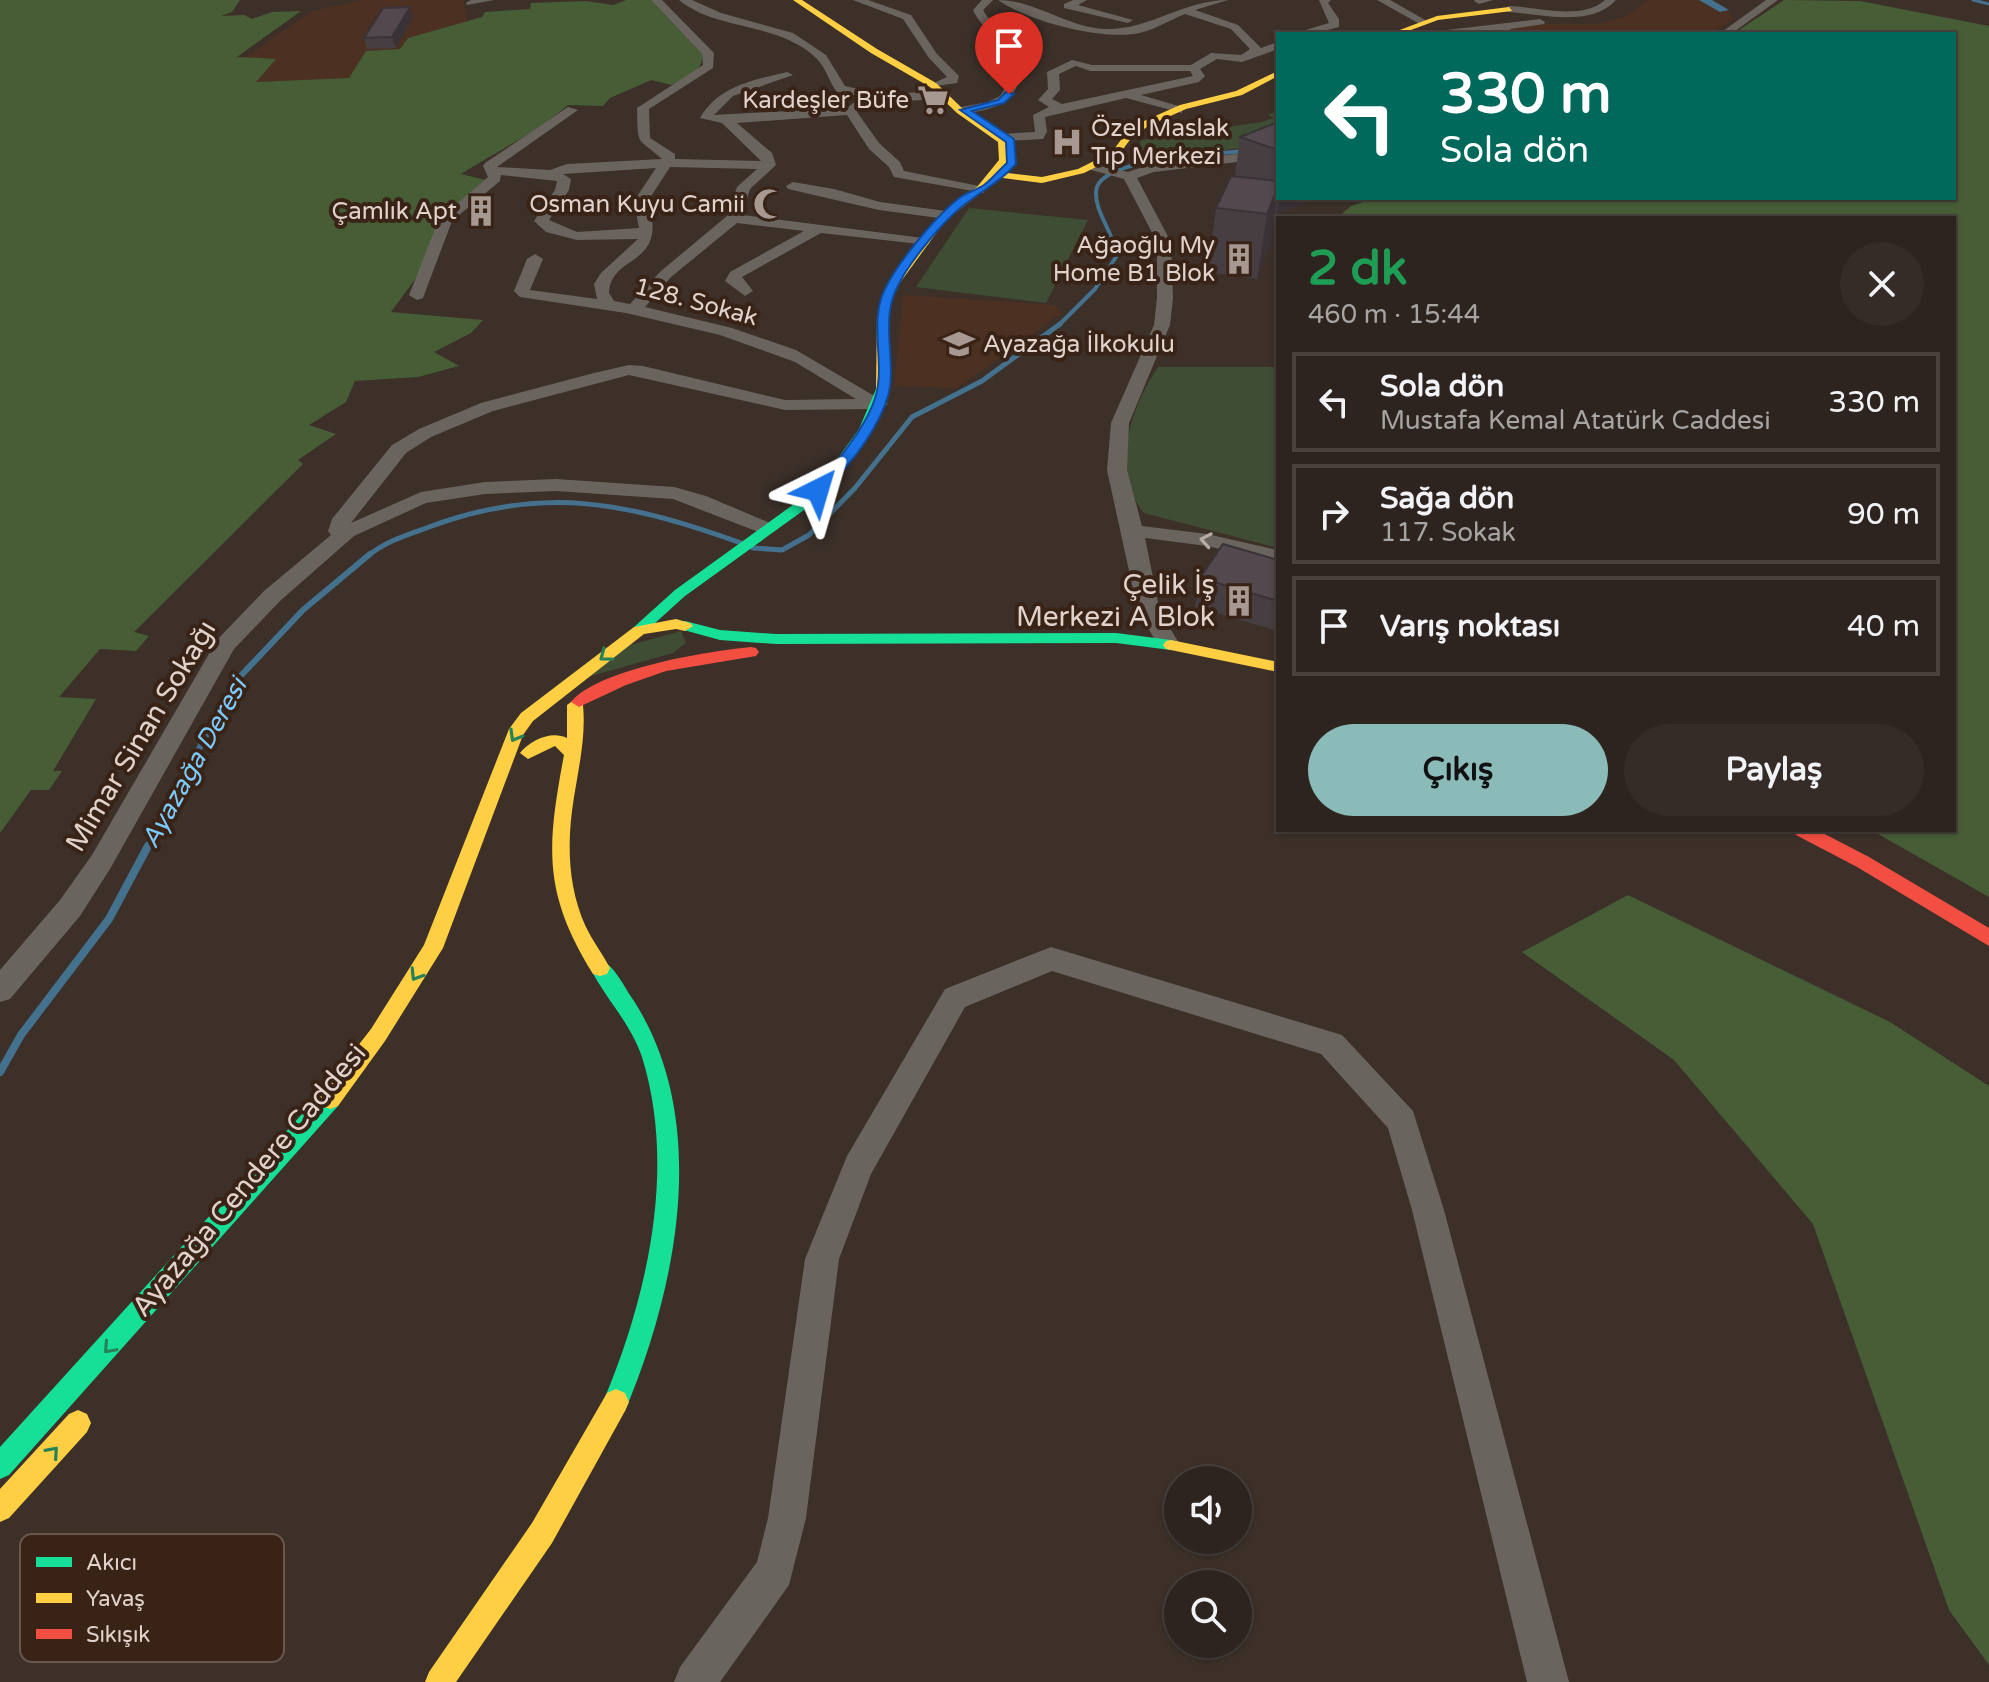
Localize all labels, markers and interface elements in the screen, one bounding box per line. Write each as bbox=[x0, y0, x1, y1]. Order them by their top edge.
pin bbox=[975, 12, 1043, 94]
icon: arrive bbox=[987, 24, 1031, 68]
text: 330 m bbox=[1440, 61, 1611, 128]
icon: left bbox=[1308, 64, 1412, 168]
supermarket icon: Kardeşler Büfe bbox=[916, 83, 950, 117]
place label: Kardeşler Büfe bbox=[742, 86, 909, 115]
place label: Özel Maslak Tıp Merkezi bbox=[1091, 114, 1229, 171]
hospital icon: Özel Maslak Tıp Merkezi bbox=[1050, 125, 1084, 159]
text: Sola dön bbox=[1440, 129, 1589, 172]
mosque icon: Osman Kuyu Camii bbox=[752, 187, 786, 221]
place label: Osman Kuyu Camii bbox=[529, 190, 745, 219]
building icon: Çamlık Apt bbox=[464, 194, 498, 228]
place label: Çamlık Apt bbox=[332, 197, 457, 226]
place label: Ağaoğlu My Home B1 Blok bbox=[1053, 231, 1215, 288]
text: 2 dk bbox=[1308, 240, 1407, 298]
building icon: Ağaoğlu My Home B1 Blok bbox=[1222, 242, 1256, 276]
button: close bbox=[1840, 242, 1924, 326]
street label: 128. Sokak bbox=[631, 272, 761, 332]
text: 460 m · 15:44 bbox=[1308, 299, 1480, 330]
school or university icon: Ayazağa İlkokulu bbox=[942, 327, 976, 361]
place label: Ayazağa İlkokulu bbox=[983, 330, 1175, 359]
text: Sola dön bbox=[1380, 368, 1504, 405]
icon: left bbox=[1312, 380, 1356, 424]
text: 330 m bbox=[1828, 384, 1920, 421]
text: Mustafa Kemal Atatürk Caddesi bbox=[1380, 405, 1771, 436]
position arrow bbox=[776, 448, 860, 532]
text: Sağa dön bbox=[1380, 480, 1514, 517]
icon: right bbox=[1312, 492, 1356, 536]
text: 90 m bbox=[1847, 496, 1920, 533]
text: 117. Sokak bbox=[1380, 517, 1516, 548]
one-way arrow bbox=[1199, 533, 1213, 550]
place label: Çelik İş Merkezi A Blok bbox=[1016, 568, 1215, 634]
building icon: Çelik İş Merkezi A Blok bbox=[1222, 584, 1256, 618]
icon: arrive bbox=[1312, 604, 1356, 648]
text: Varış noktası bbox=[1380, 608, 1560, 645]
text: 40 m bbox=[1847, 608, 1920, 645]
street label: Mimar Sinan Sokağı bbox=[58, 614, 224, 858]
one-way arrow bbox=[599, 646, 613, 661]
water label: Ayazağa Deresi bbox=[135, 671, 255, 853]
button: Çıkış bbox=[1308, 724, 1608, 816]
button: Paylaş bbox=[1624, 724, 1924, 816]
one-way arrow bbox=[509, 727, 525, 741]
one-way arrow bbox=[410, 966, 425, 981]
street label: Ayazağa Cendere Caddesi bbox=[125, 1036, 373, 1324]
one-way arrow bbox=[103, 1339, 118, 1353]
one-way arrow bbox=[43, 1447, 58, 1462]
map controls bbox=[1164, 1466, 1252, 1658]
button: sound bbox=[1164, 1466, 1252, 1554]
legend bbox=[20, 1534, 284, 1662]
text: Akıcı bbox=[86, 1550, 137, 1576]
button: search bbox=[1164, 1570, 1252, 1658]
text: Yavaş bbox=[86, 1586, 145, 1612]
text: Sıkışık bbox=[86, 1622, 150, 1648]

